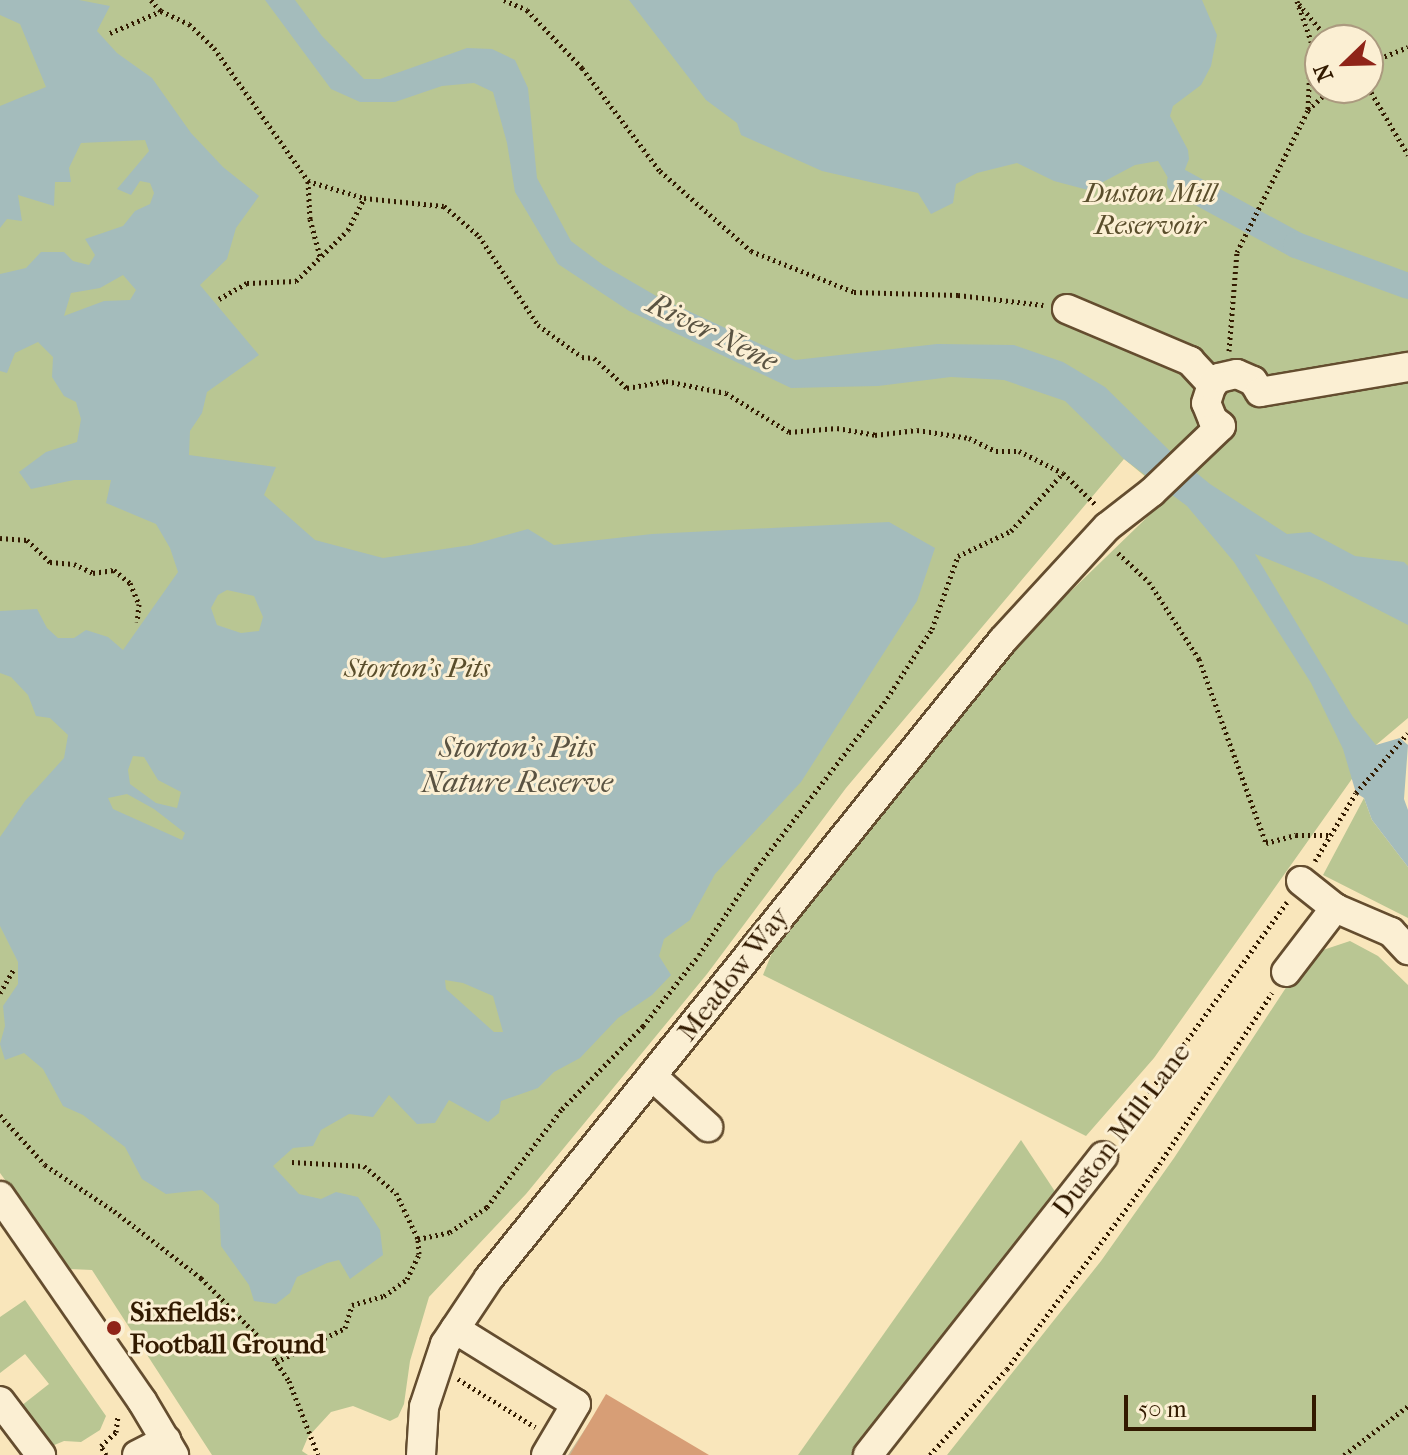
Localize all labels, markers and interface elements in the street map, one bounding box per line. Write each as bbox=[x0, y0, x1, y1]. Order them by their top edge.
north arrow bbox=[1304, 24, 1384, 104]
text: N bbox=[1309, 60, 1339, 85]
park label: Duston Mill Reservoir bbox=[1084, 176, 1216, 242]
water label: River Nene bbox=[641, 286, 783, 380]
park label: Storton's Pits bbox=[344, 651, 490, 685]
water label: Storton's Pits Nature Reserve bbox=[421, 730, 613, 800]
street label: Meadow Way bbox=[670, 900, 796, 1048]
street label: Duston Mill Lane bbox=[1045, 1036, 1197, 1224]
place label: Sixfields: Football Ground bbox=[130, 1295, 325, 1361]
marker: Sixfields: Football Ground bbox=[105, 1319, 123, 1337]
scale bar bbox=[1128, 1379, 1320, 1429]
text: 50 m bbox=[1138, 1395, 1187, 1423]

